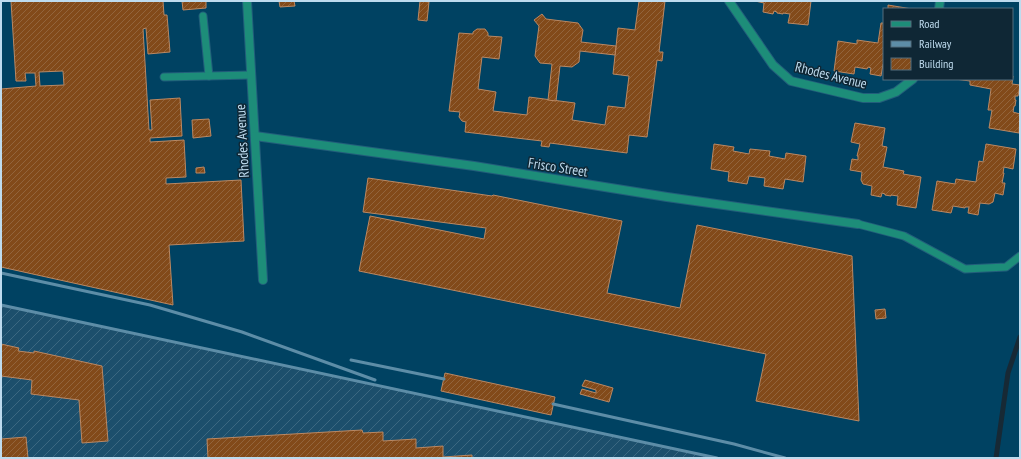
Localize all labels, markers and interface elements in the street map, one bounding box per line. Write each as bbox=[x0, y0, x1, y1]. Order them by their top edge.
legend bbox=[883, 8, 1013, 80]
text: Road bbox=[919, 16, 939, 31]
text: Railway bbox=[919, 36, 952, 51]
text: Building bbox=[919, 56, 954, 71]
street label: Rhodes Avenue bbox=[793, 57, 869, 93]
street label: Rhodes Avenue bbox=[231, 104, 253, 178]
street label: Frisco Street bbox=[527, 153, 589, 181]

